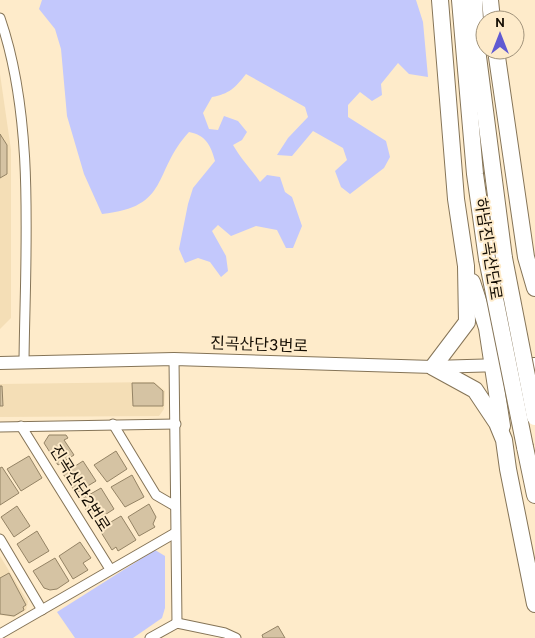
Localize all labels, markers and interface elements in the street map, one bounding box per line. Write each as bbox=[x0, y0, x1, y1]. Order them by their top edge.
north arrow bbox=[475, 10, 525, 60]
text: N bbox=[495, 15, 505, 32]
street label: 하남진곡산단로 bbox=[469, 197, 505, 302]
street label: 진곡산단3번로 bbox=[210, 334, 309, 358]
street label: 진곡산단2번로 bbox=[45, 442, 114, 536]

